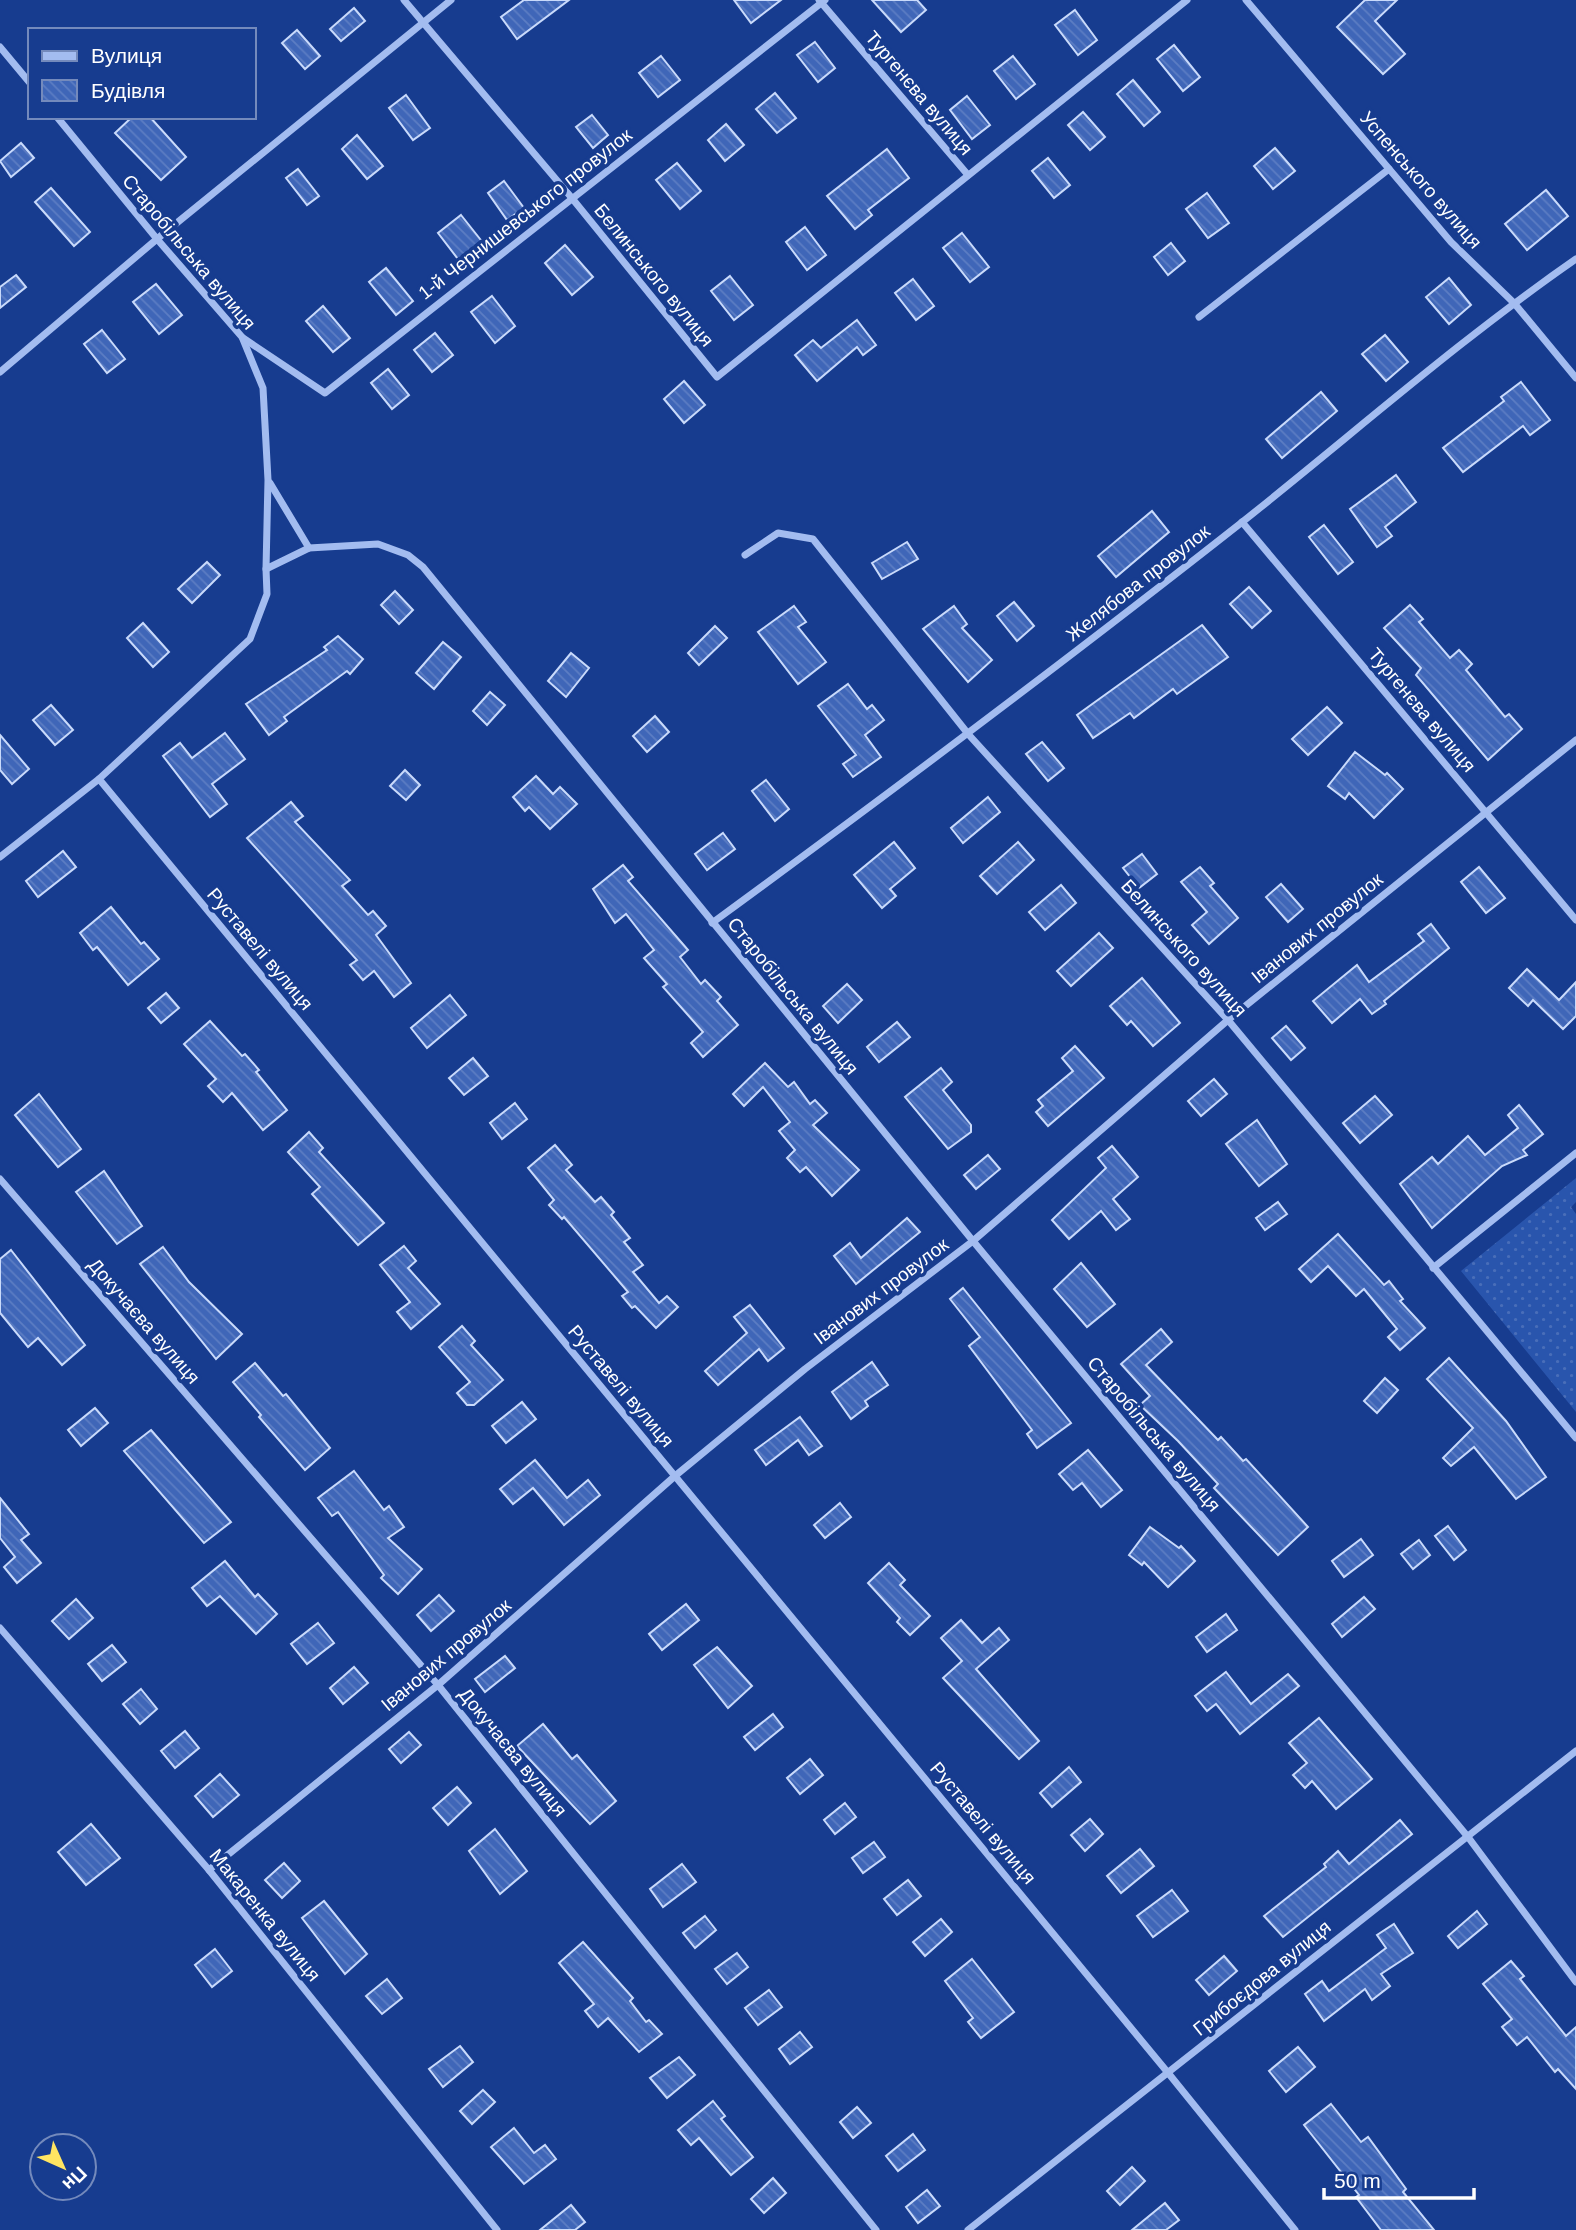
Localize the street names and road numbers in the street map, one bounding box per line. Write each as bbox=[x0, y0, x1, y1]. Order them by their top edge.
street label: Тургенєва вулиця bbox=[861, 27, 977, 159]
street label: Успенського вулиця bbox=[1356, 107, 1486, 253]
street label: 1-й Чернишевського провулок bbox=[414, 124, 636, 304]
street label: Старобільська вулиця bbox=[118, 170, 260, 334]
street label: Белинського вулиця bbox=[590, 200, 718, 350]
street label: Желябова провулок bbox=[1062, 520, 1214, 646]
street label: Тургенєва вулиця bbox=[1364, 644, 1480, 776]
street label: Іванових провулок bbox=[1247, 868, 1387, 987]
street label: Белинського вулиця bbox=[1117, 875, 1251, 1021]
street label: Руставелі вулиця bbox=[203, 884, 317, 1014]
street label: Старобільська вулиця bbox=[723, 913, 863, 1079]
street label: Іванових провулок bbox=[810, 1233, 953, 1348]
street label: Докучаєва вулиця bbox=[84, 1254, 204, 1388]
street label: Руставелі вулиця bbox=[564, 1321, 678, 1451]
street label: Старобільська вулиця bbox=[1083, 1352, 1225, 1516]
street label: Іванових провулок bbox=[377, 1594, 516, 1715]
street label: Докучаєва вулиця bbox=[455, 1684, 571, 1820]
street label: Руставелі вулиця bbox=[926, 1758, 1040, 1888]
street label: Макаренка вулиця bbox=[205, 1845, 325, 1985]
street label: Грибоєдова вулиця bbox=[1189, 1916, 1335, 2040]

